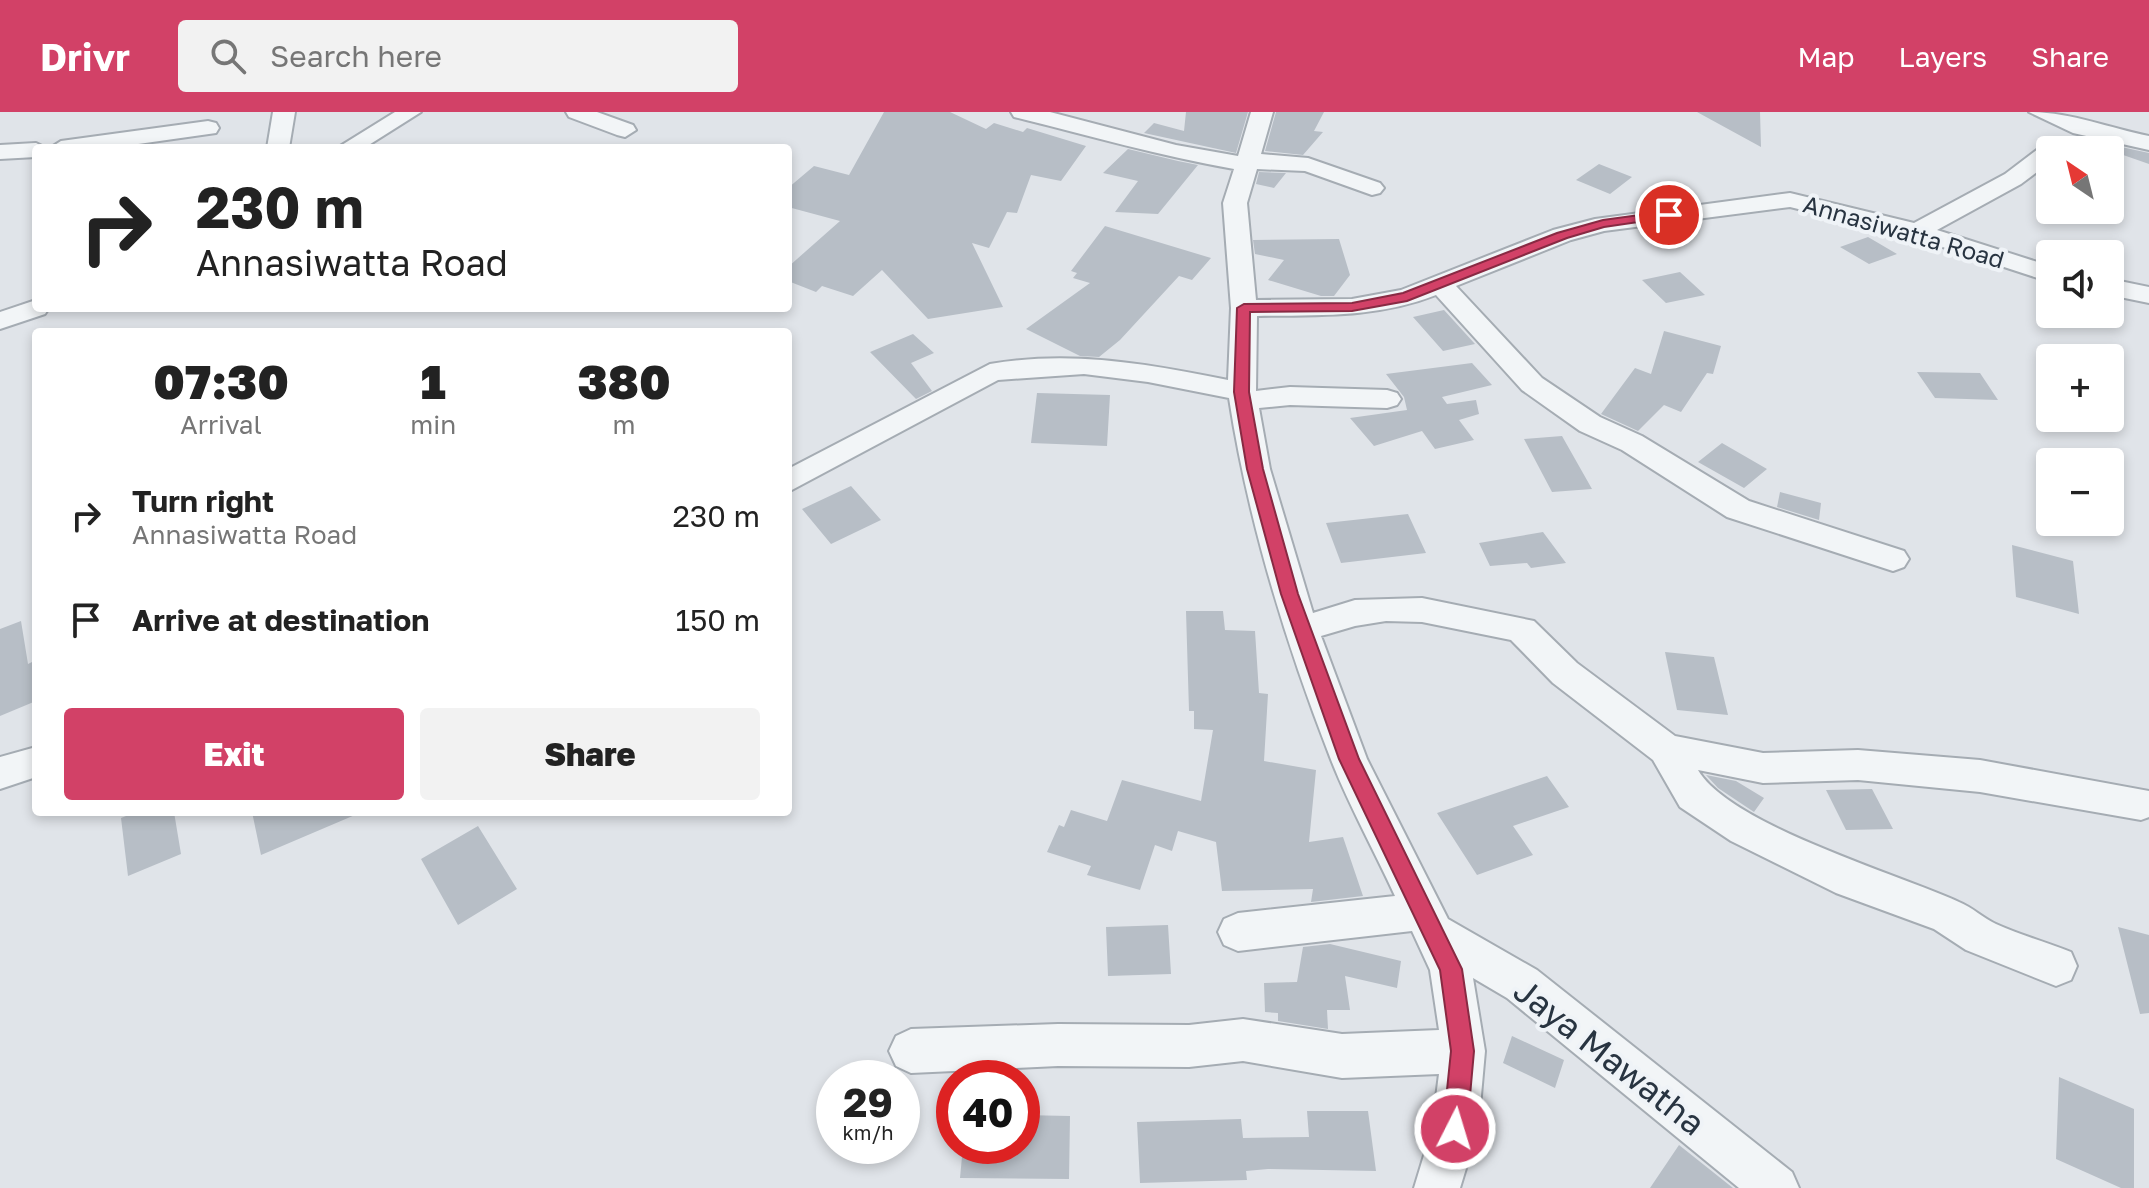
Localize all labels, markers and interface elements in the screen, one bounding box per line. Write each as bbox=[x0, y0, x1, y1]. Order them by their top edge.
search box bbox=[178, 20, 738, 92]
text: Drivr bbox=[40, 34, 130, 79]
icon: search bbox=[206, 34, 250, 78]
text: Search here bbox=[270, 38, 442, 74]
text: Map bbox=[1797, 40, 1855, 73]
text: Layers bbox=[1899, 40, 1987, 73]
text: Share bbox=[2031, 40, 2109, 73]
north arrow bbox=[2036, 136, 2124, 224]
map controls bbox=[2036, 136, 2124, 536]
text: 230 m bbox=[196, 173, 364, 240]
icon: right bbox=[64, 176, 168, 280]
pin bbox=[1635, 181, 1703, 249]
street label: Annasiwatta Road bbox=[1800, 188, 2008, 274]
icon: arrive bbox=[1647, 193, 1691, 237]
button: sound bbox=[2036, 240, 2124, 328]
text: Annasiwatta Road bbox=[196, 241, 508, 284]
button: + bbox=[2036, 344, 2124, 432]
text: 07:30 bbox=[153, 352, 289, 410]
text: 1 bbox=[420, 352, 446, 410]
text: 380 bbox=[577, 352, 671, 410]
text: Arrival bbox=[180, 409, 262, 440]
text: min bbox=[410, 409, 456, 440]
text: m bbox=[613, 409, 636, 440]
button: − bbox=[2036, 448, 2124, 536]
text: Turn right bbox=[132, 483, 274, 519]
icon: right bbox=[64, 494, 108, 538]
text: 230 m bbox=[672, 498, 760, 534]
text: Annasiwatta Road bbox=[132, 519, 357, 550]
icon: arrive bbox=[64, 598, 108, 642]
text: Arrive at destination bbox=[132, 602, 429, 638]
text: 150 m bbox=[675, 602, 760, 638]
button: Exit bbox=[64, 708, 404, 800]
button: Share bbox=[420, 708, 760, 800]
street label: Jaya Mawatha bbox=[1507, 969, 1713, 1143]
speed limit sign: 40 bbox=[936, 1060, 1040, 1164]
text: 29 bbox=[843, 1078, 893, 1126]
position arrow bbox=[1413, 1087, 1497, 1171]
text: km/h bbox=[843, 1120, 893, 1144]

